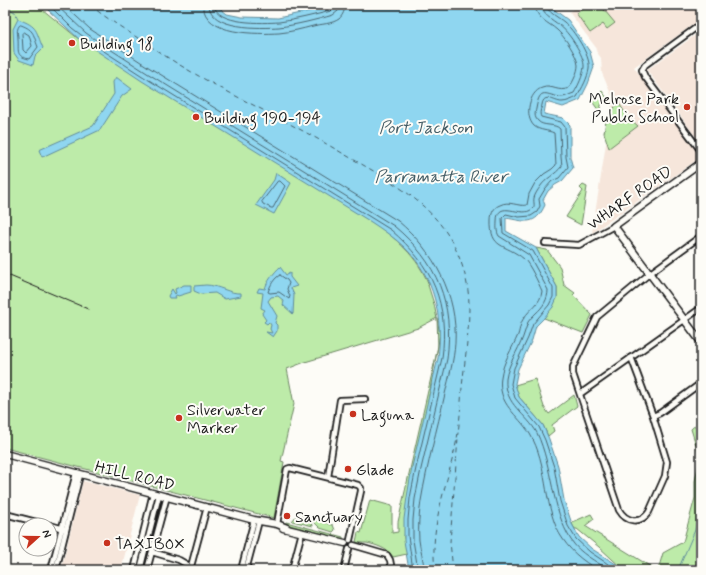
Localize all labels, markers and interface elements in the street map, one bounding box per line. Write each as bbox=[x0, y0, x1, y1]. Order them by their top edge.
place label: Building 18 bbox=[80, 34, 153, 56]
marker: Building 18 bbox=[67, 38, 77, 48]
place label: Melrose Park Public School bbox=[589, 89, 679, 128]
marker: Melrose Park Public School bbox=[682, 102, 692, 112]
place label: Building 190-194 bbox=[204, 108, 321, 130]
marker: Building 190-194 bbox=[191, 112, 201, 122]
water label: Port Jackson bbox=[379, 117, 473, 139]
street label: WHARF ROAD bbox=[583, 161, 677, 235]
water label: Parramatta River bbox=[375, 166, 510, 188]
place label: Silverwater Marker bbox=[187, 400, 266, 439]
place label: Laguna bbox=[361, 405, 415, 427]
marker: Laguna bbox=[348, 409, 358, 419]
marker: Silverwater Marker bbox=[174, 413, 184, 423]
street label: HILL ROAD bbox=[92, 456, 177, 497]
place label: Glade bbox=[356, 460, 394, 481]
marker: Glade bbox=[343, 464, 353, 474]
place label: Sanctuary bbox=[295, 507, 363, 528]
marker: Sanctuary bbox=[282, 511, 292, 521]
north arrow bbox=[18, 517, 58, 557]
text: N bbox=[39, 528, 54, 540]
place label: TAXIBOX bbox=[115, 534, 184, 555]
marker: TAXIBOX bbox=[102, 538, 112, 548]

